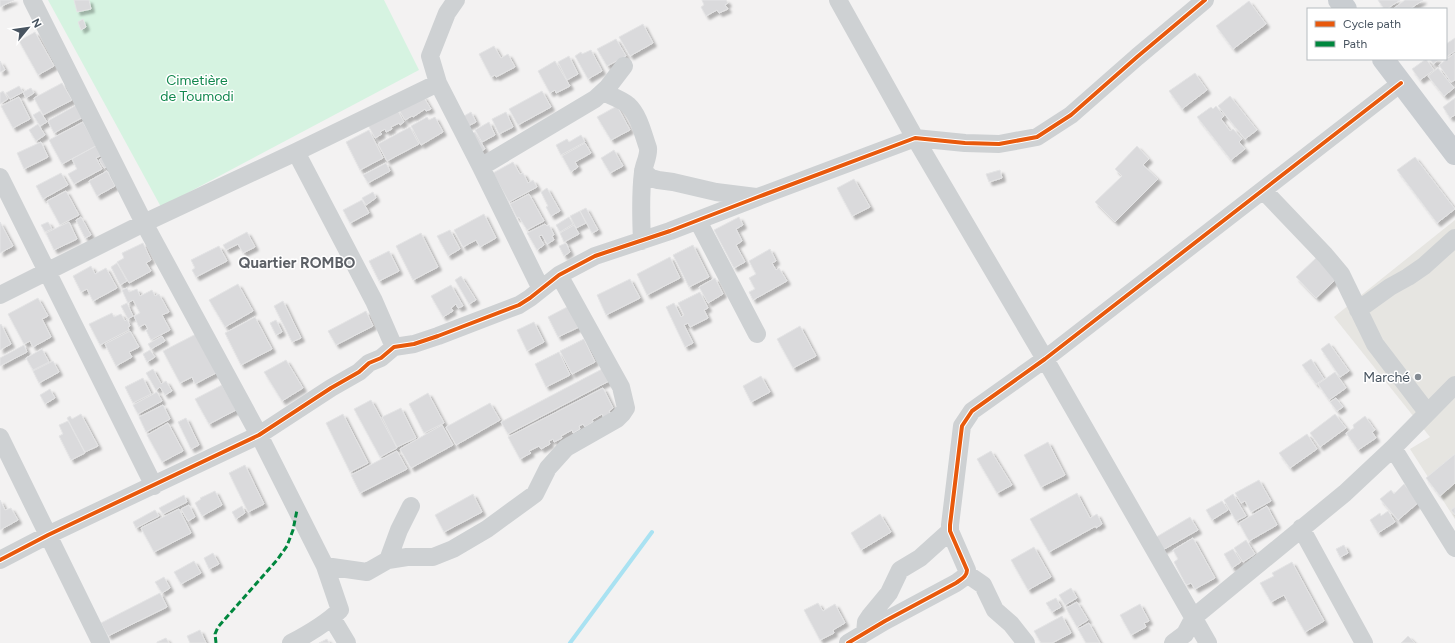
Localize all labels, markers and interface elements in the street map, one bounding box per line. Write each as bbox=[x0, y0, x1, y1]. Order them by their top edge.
north arrow bbox=[8, 8, 48, 48]
legend bbox=[1307, 8, 1447, 60]
text: N bbox=[29, 17, 44, 30]
text: Cycle path bbox=[1343, 17, 1401, 31]
text: Path bbox=[1343, 37, 1367, 51]
park label: Cimetière de Toumodi bbox=[160, 72, 234, 105]
district label: Quartier ROMBO bbox=[239, 254, 356, 272]
place label: Marché bbox=[1363, 369, 1410, 386]
marker: Marché bbox=[1413, 372, 1423, 382]

